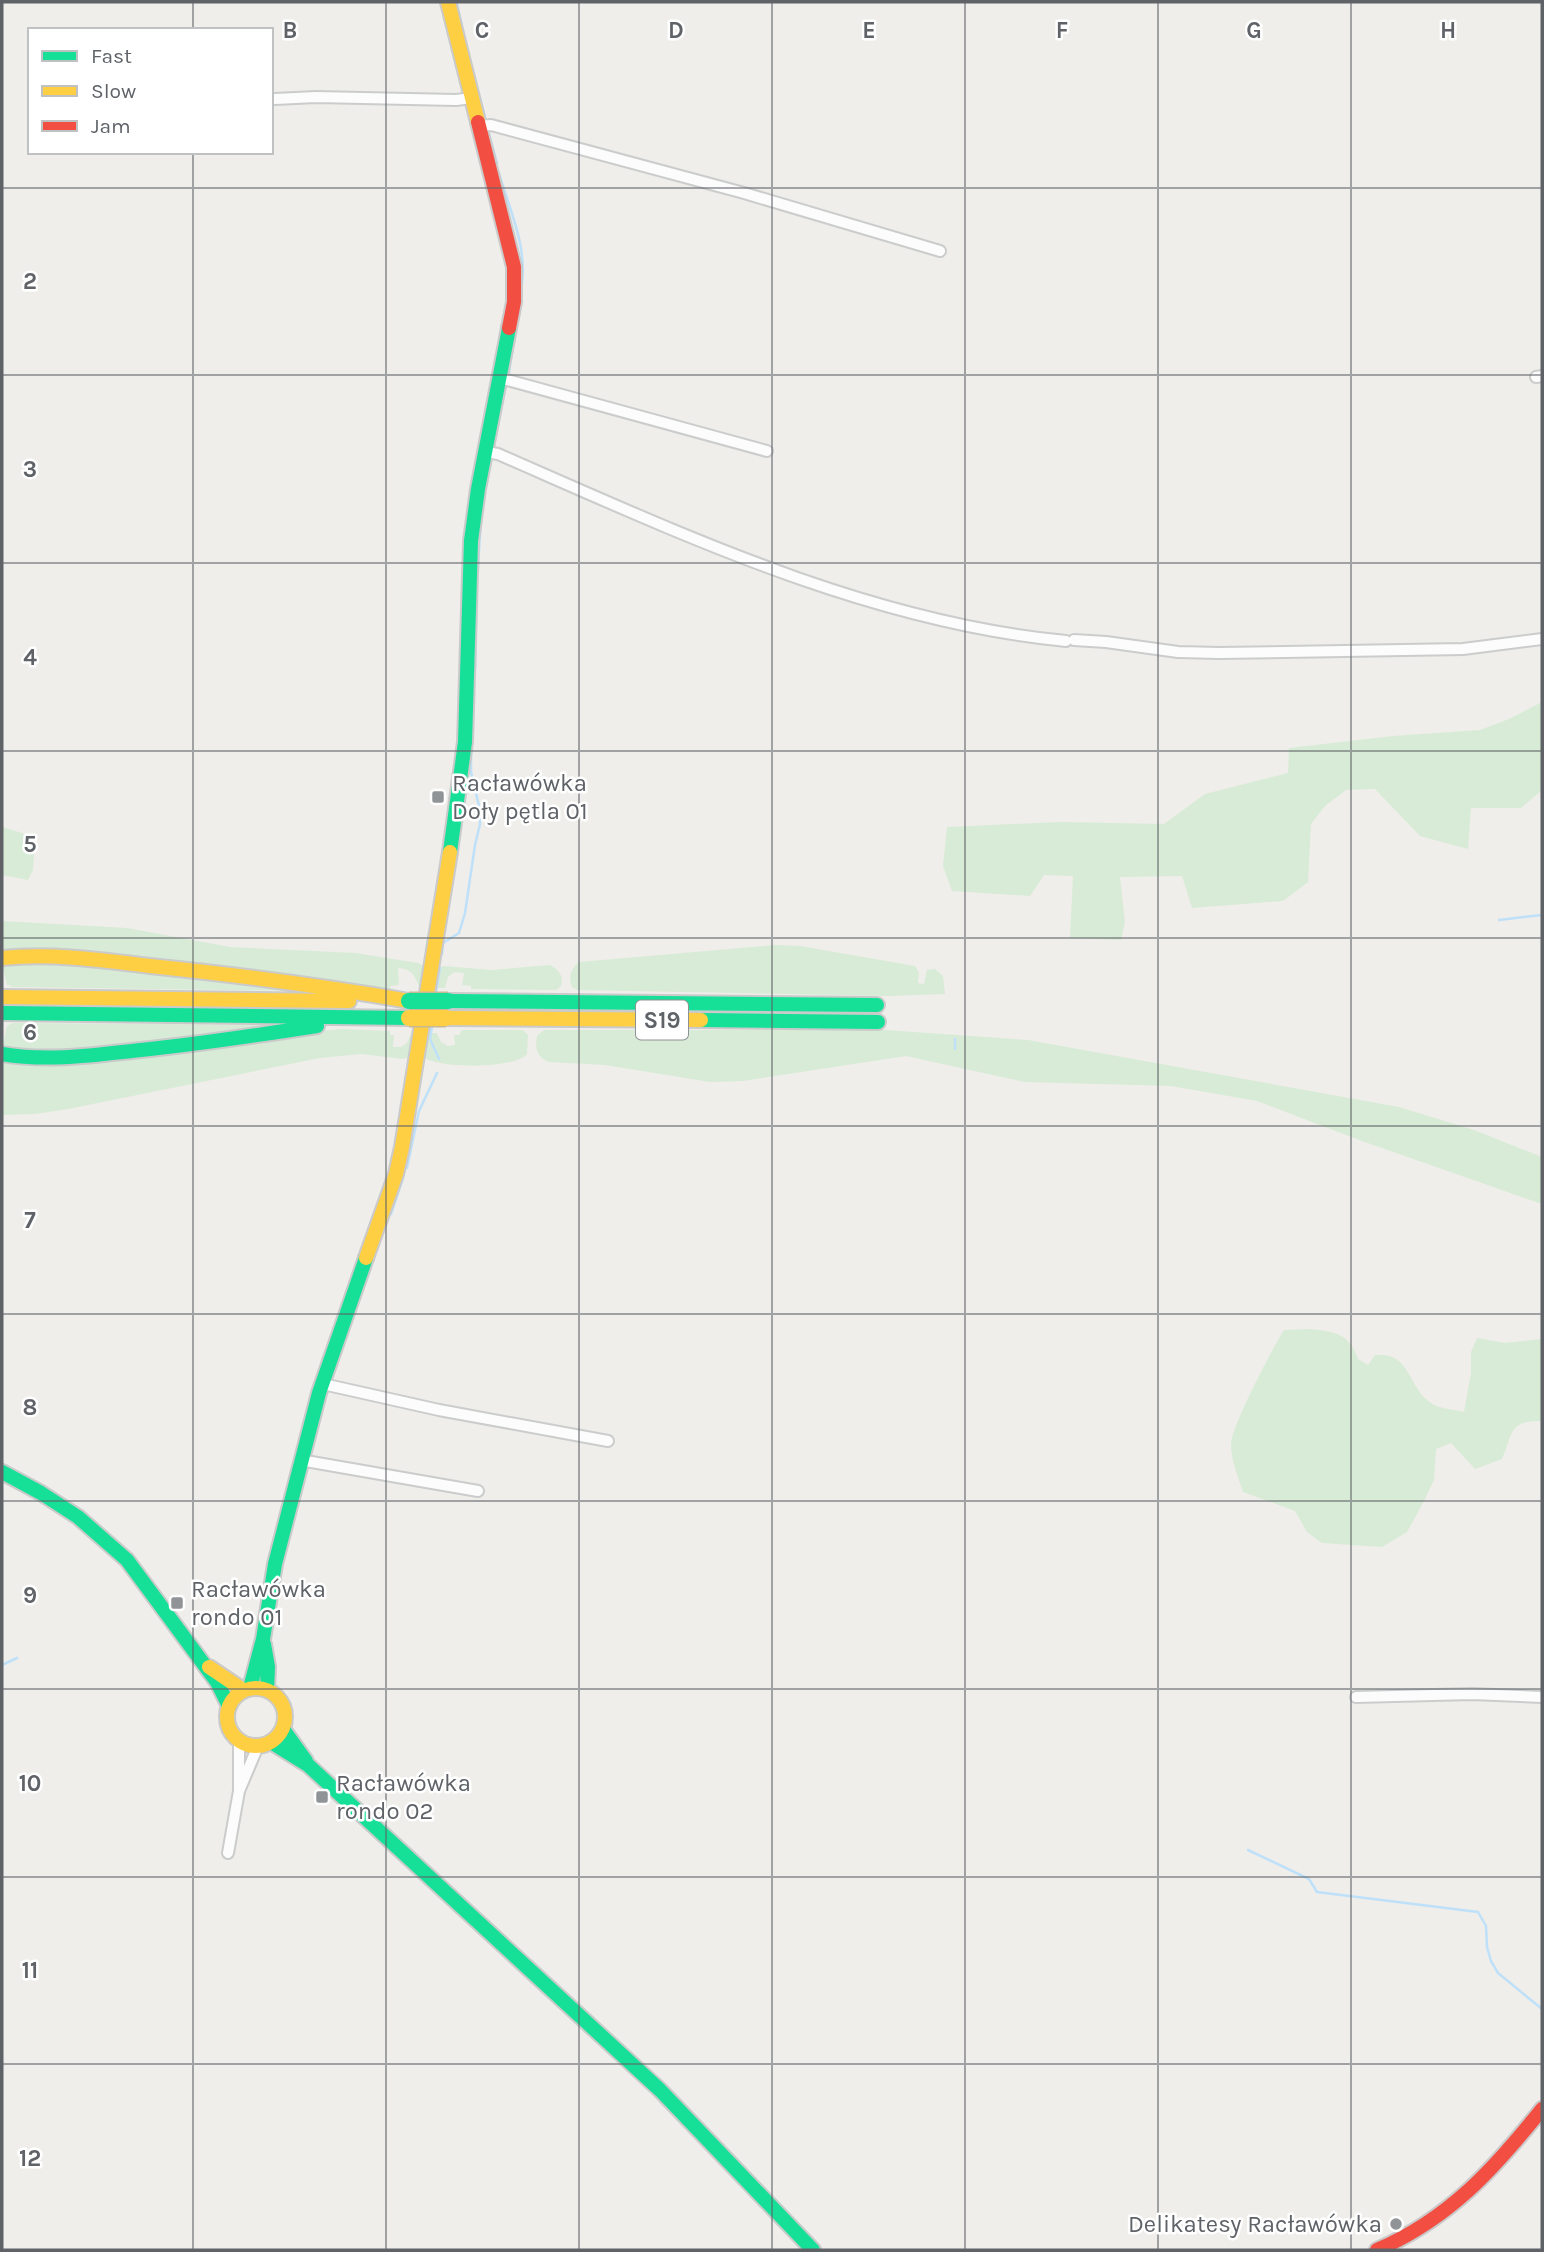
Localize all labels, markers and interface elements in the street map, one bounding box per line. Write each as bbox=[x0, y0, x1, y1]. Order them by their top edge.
text: B bbox=[283, 17, 297, 44]
text: C bbox=[475, 17, 489, 44]
text: D bbox=[668, 17, 684, 44]
text: E bbox=[862, 17, 876, 44]
text: F bbox=[1056, 17, 1068, 44]
text: G bbox=[1246, 17, 1262, 44]
text: H bbox=[1440, 17, 1456, 44]
legend bbox=[28, 28, 273, 154]
text: Fast bbox=[91, 44, 132, 68]
text: Slow bbox=[91, 79, 136, 103]
text: Jam bbox=[91, 114, 131, 138]
text: 2 bbox=[23, 268, 37, 295]
text: 3 bbox=[23, 456, 37, 483]
text: 4 bbox=[23, 644, 37, 671]
place label: Racławówka Doły pętla 01 bbox=[452, 769, 588, 825]
marker: Racławówka Doły pętla 01 bbox=[430, 789, 446, 805]
text: 5 bbox=[23, 831, 37, 858]
road number: S19 bbox=[636, 1001, 688, 1040]
text: 6 bbox=[23, 1019, 37, 1046]
text: 7 bbox=[24, 1207, 36, 1234]
text: 8 bbox=[23, 1394, 37, 1421]
place label: Racławówka rondo 01 bbox=[191, 1575, 326, 1631]
text: 9 bbox=[23, 1582, 37, 1609]
marker: Racławówka rondo 01 bbox=[169, 1595, 185, 1611]
place label: Racławówka rondo 02 bbox=[336, 1769, 471, 1825]
text: 10 bbox=[19, 1770, 41, 1797]
marker: Racławówka rondo 02 bbox=[314, 1789, 330, 1805]
text: 11 bbox=[22, 1957, 38, 1984]
text: 12 bbox=[19, 2145, 41, 2172]
place label: Delikatesy Racławówka bbox=[1128, 2210, 1382, 2238]
marker: Delikatesy Racławówka bbox=[1388, 2216, 1404, 2232]

